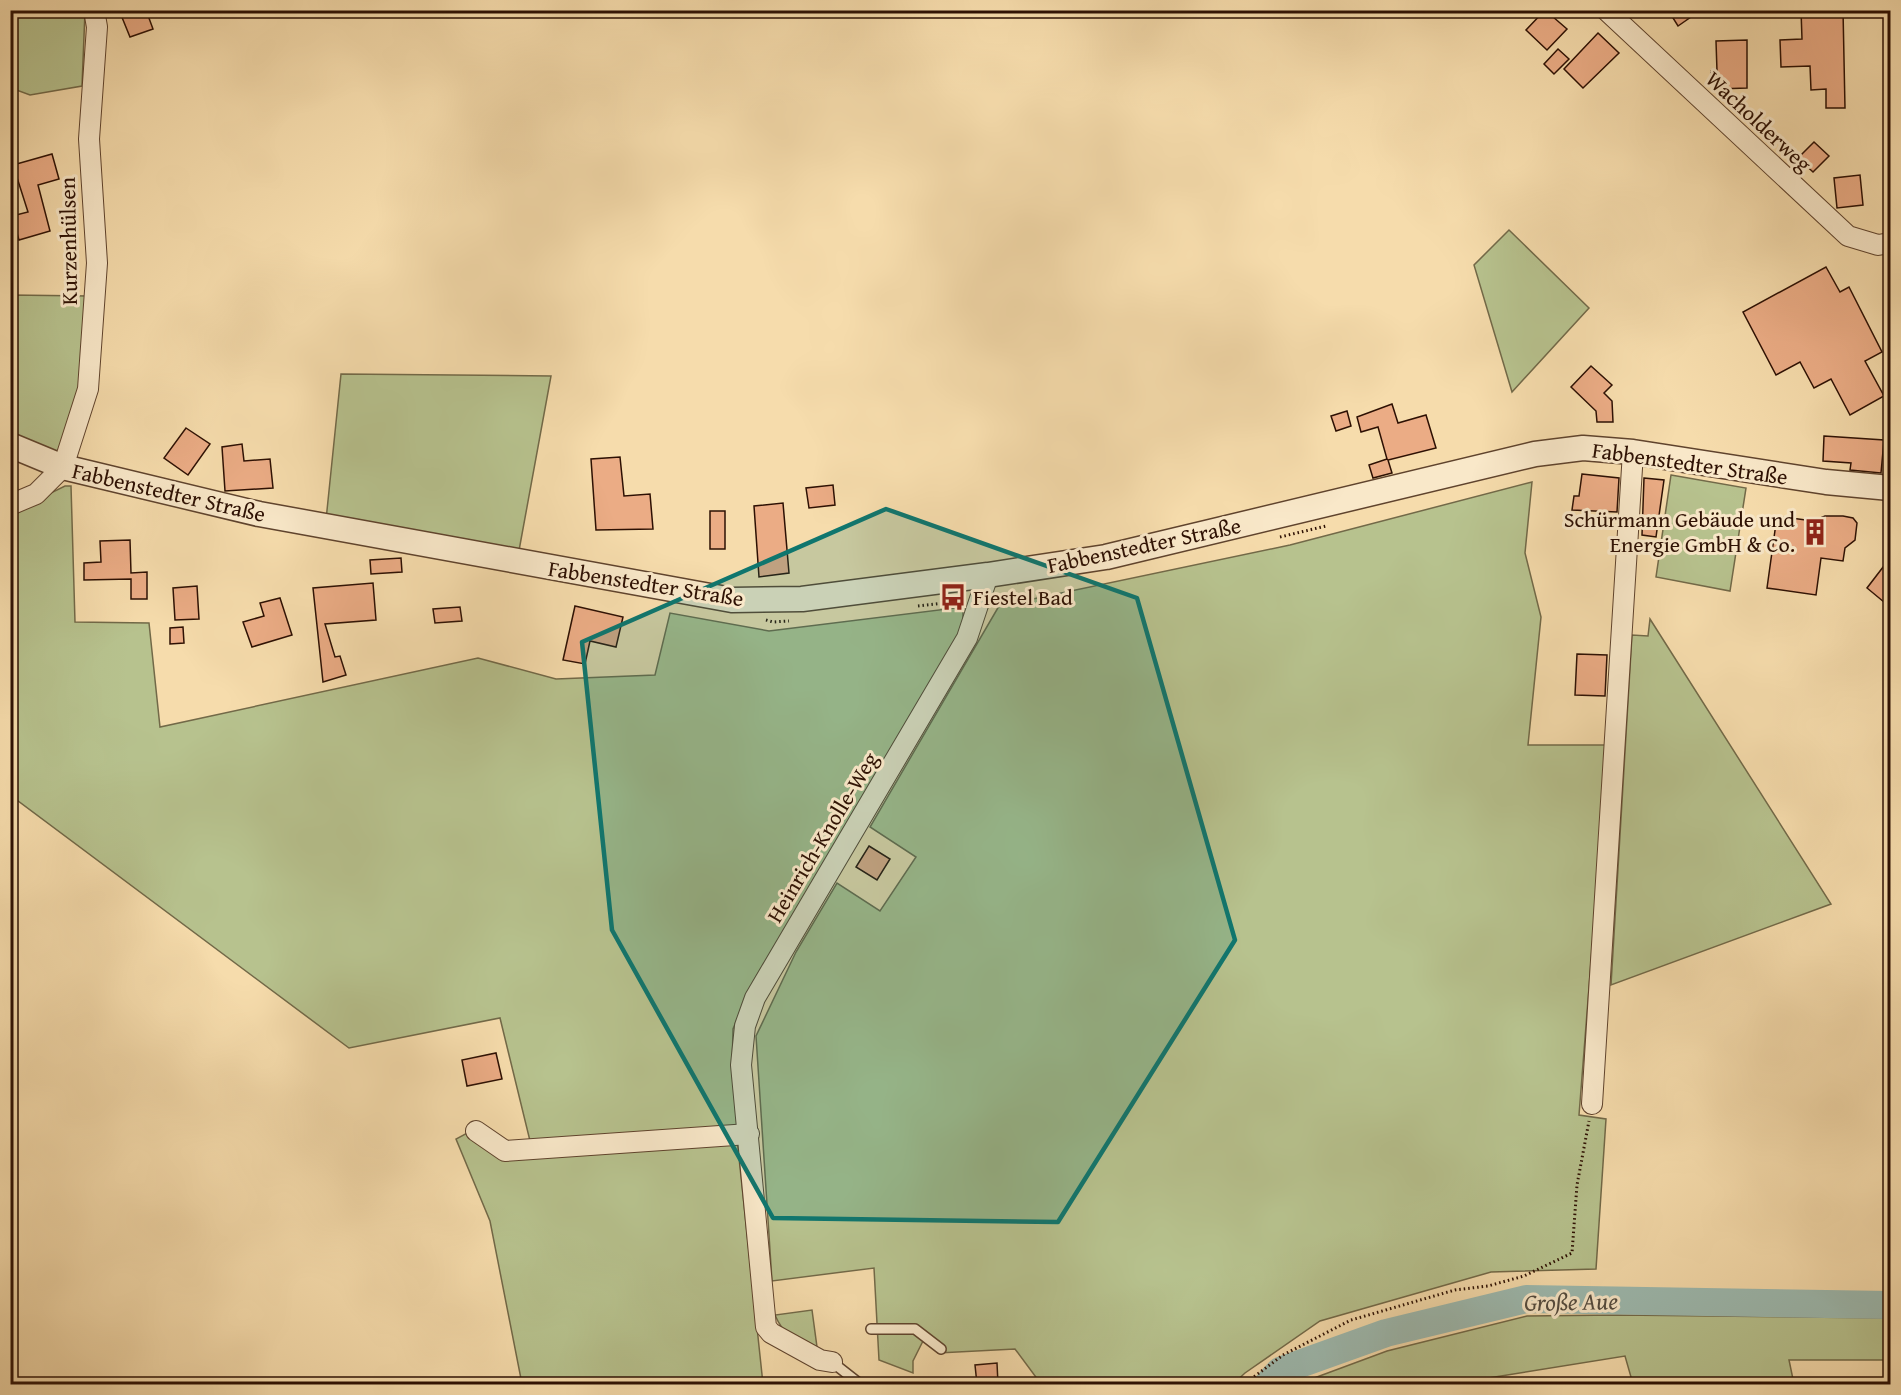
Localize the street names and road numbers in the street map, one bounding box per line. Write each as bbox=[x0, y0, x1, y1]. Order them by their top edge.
street label: Wacholderweg bbox=[1699, 63, 1819, 179]
street label: Kurzenhülsen bbox=[51, 176, 85, 305]
street label: Fabbenstedter Straße bbox=[1590, 433, 1790, 493]
street label: Fabbenstedter Straße bbox=[69, 454, 269, 530]
street label: Fabbenstedter Straße bbox=[1044, 509, 1244, 581]
street label: Fabbenstedter Straße bbox=[546, 552, 746, 614]
street label: Heinrich-Knolle-Weg bbox=[758, 746, 886, 928]

